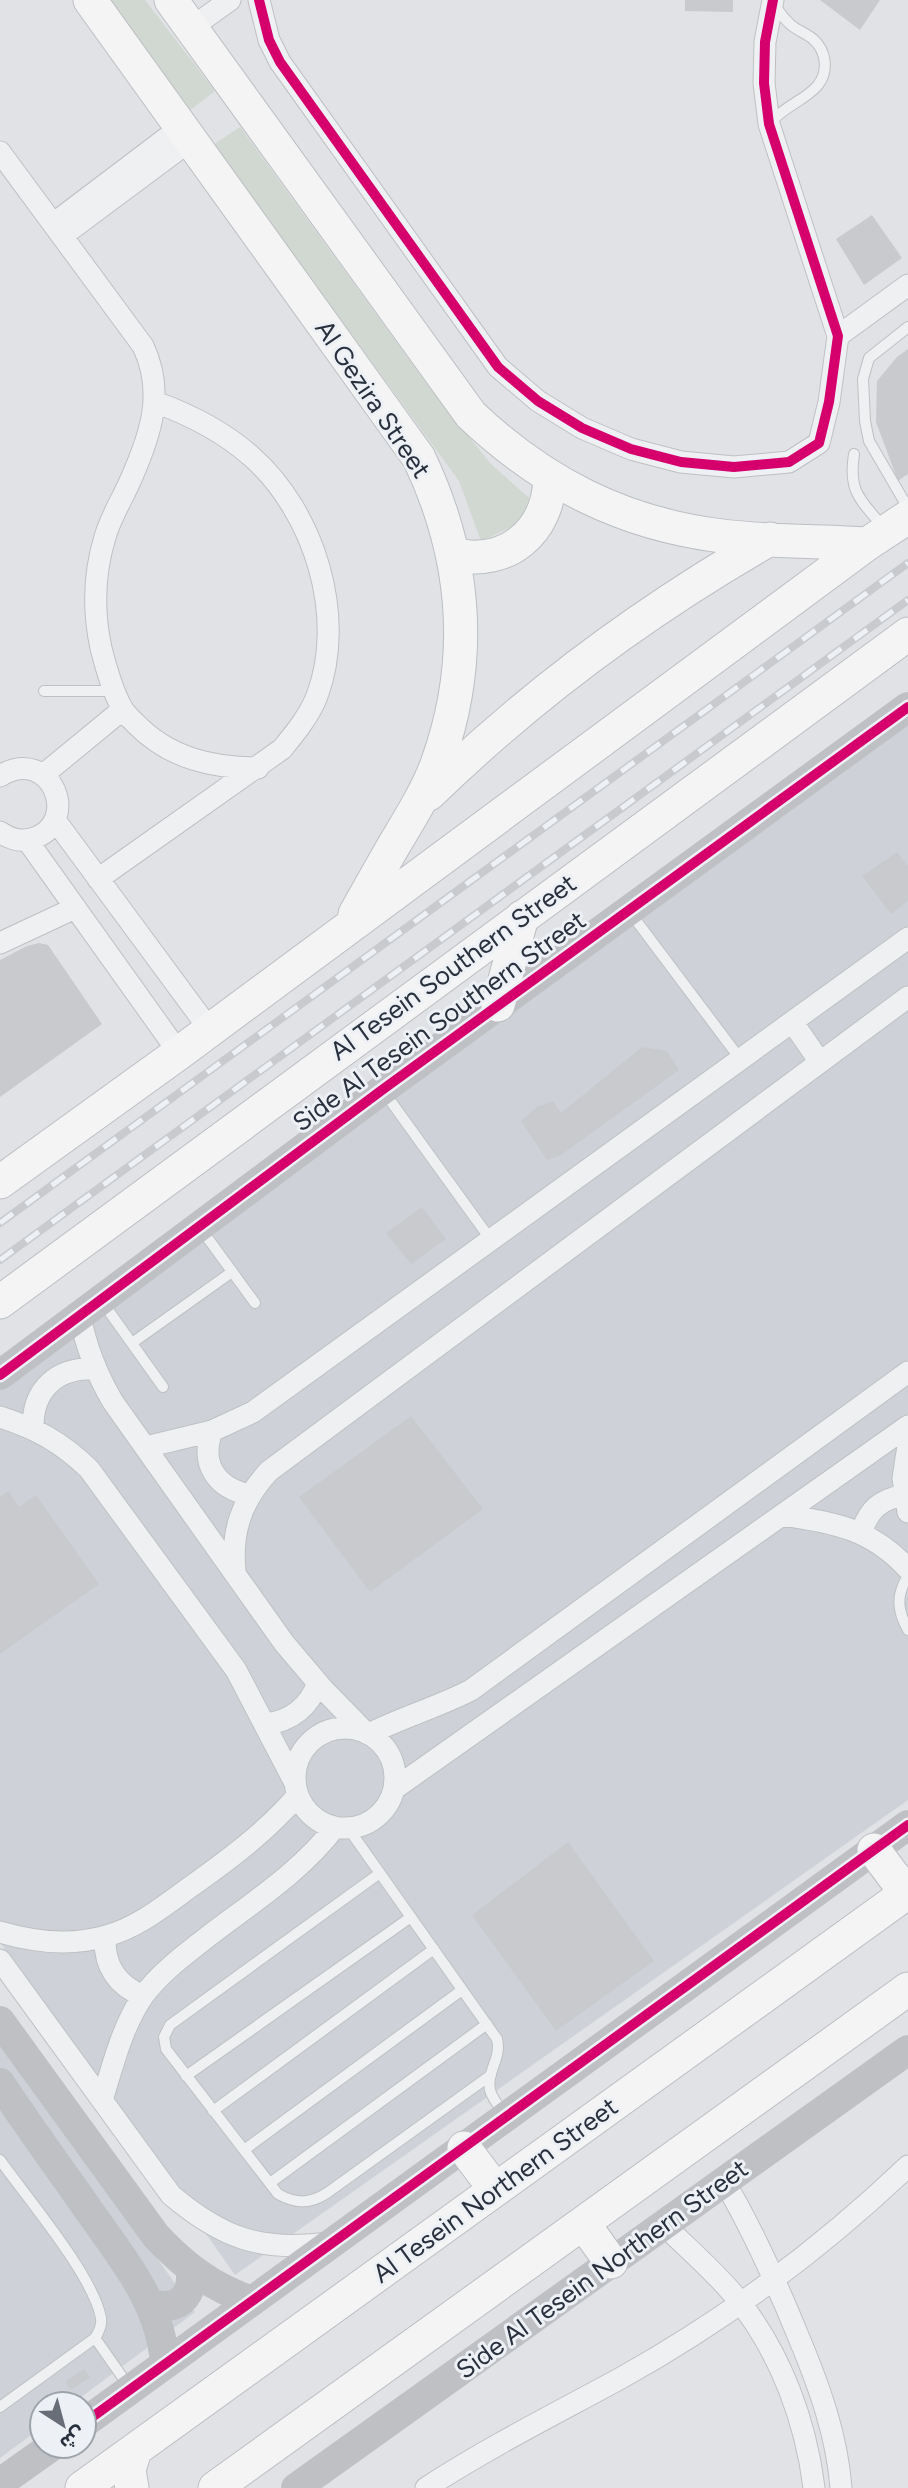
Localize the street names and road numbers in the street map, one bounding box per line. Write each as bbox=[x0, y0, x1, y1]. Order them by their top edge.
street label: Al Gezira Street bbox=[308, 314, 438, 484]
street label: Al Tesein Southern Street bbox=[324, 867, 583, 1067]
street label: Side Al Tesein Southern Street bbox=[286, 904, 592, 1138]
street label: Al Tesein Northern Street bbox=[366, 2090, 624, 2290]
street label: Side Al Tesein Northern Street bbox=[450, 2152, 754, 2386]

